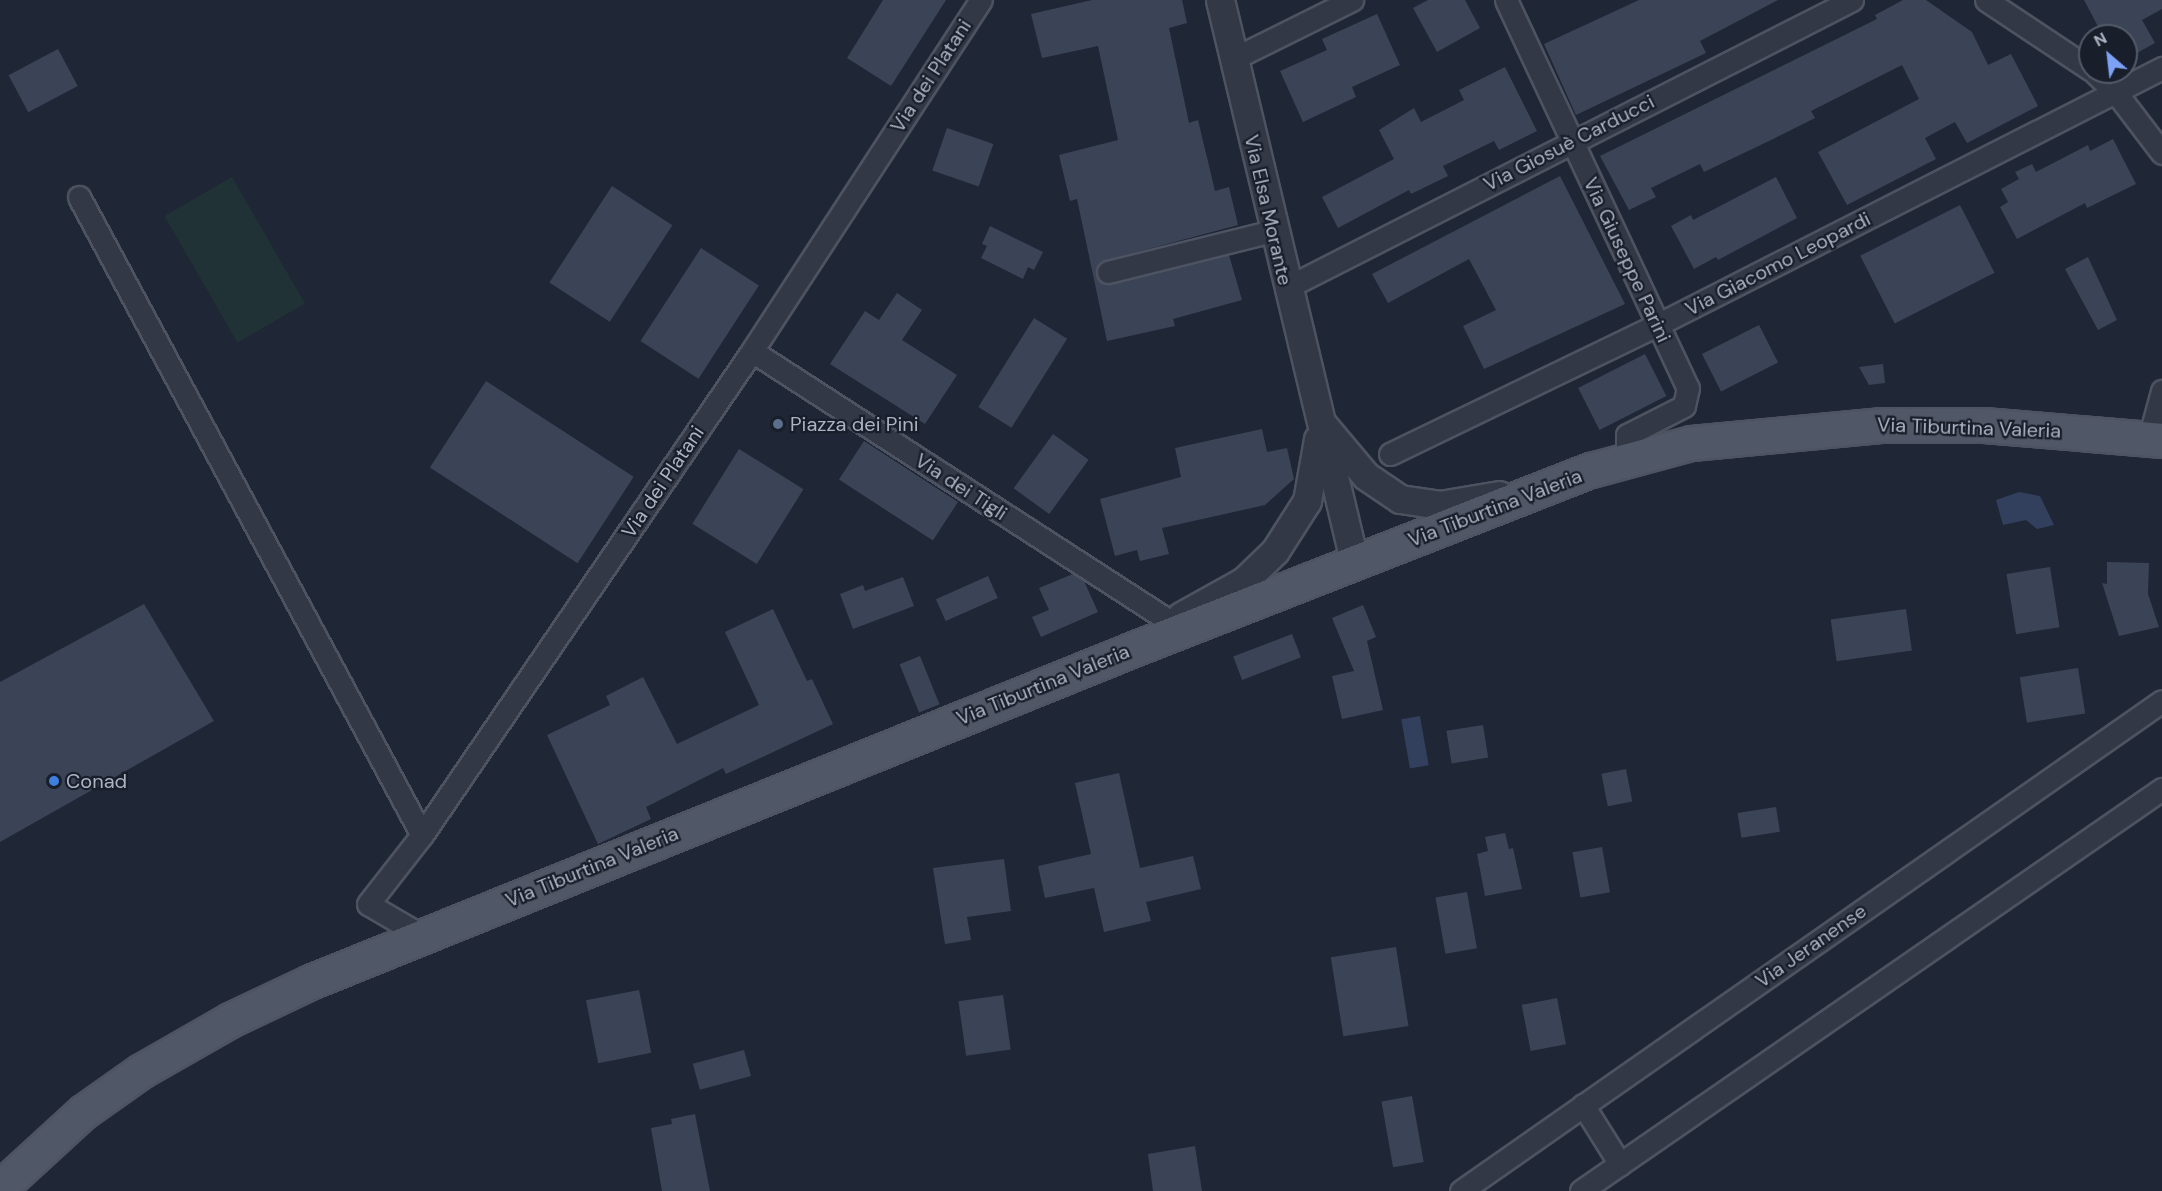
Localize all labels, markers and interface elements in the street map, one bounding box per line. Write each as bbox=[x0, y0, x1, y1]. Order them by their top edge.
street label: Via dei Platani bbox=[886, 15, 976, 137]
north arrow bbox=[2078, 24, 2138, 84]
text: N bbox=[2090, 27, 2110, 51]
street label: Via Giosuè Carducci bbox=[1480, 90, 1658, 196]
street label: Via Elsa Morante bbox=[1239, 132, 1297, 288]
street label: Via Giuseppe Parini bbox=[1578, 174, 1676, 346]
street label: Via Giacomo Leopardi bbox=[1681, 207, 1875, 321]
place label: Piazza dei Pini bbox=[790, 412, 918, 436]
street label: Via Tiburtina Valeria bbox=[1877, 413, 2061, 443]
marker: Piazza dei Pini bbox=[771, 417, 785, 431]
street label: Via dei Platani bbox=[617, 421, 709, 543]
street label: Via dei Tigli bbox=[911, 448, 1011, 526]
street label: Via Tiburtina Valeria bbox=[1405, 464, 1585, 552]
street label: Via Tiburtina Valeria bbox=[953, 639, 1133, 731]
place label: Conad bbox=[66, 769, 127, 793]
marker: Conad bbox=[47, 774, 61, 788]
street label: Via Tiburtina Valeria bbox=[502, 821, 682, 913]
street label: Via Jeranense bbox=[1751, 899, 1871, 993]

